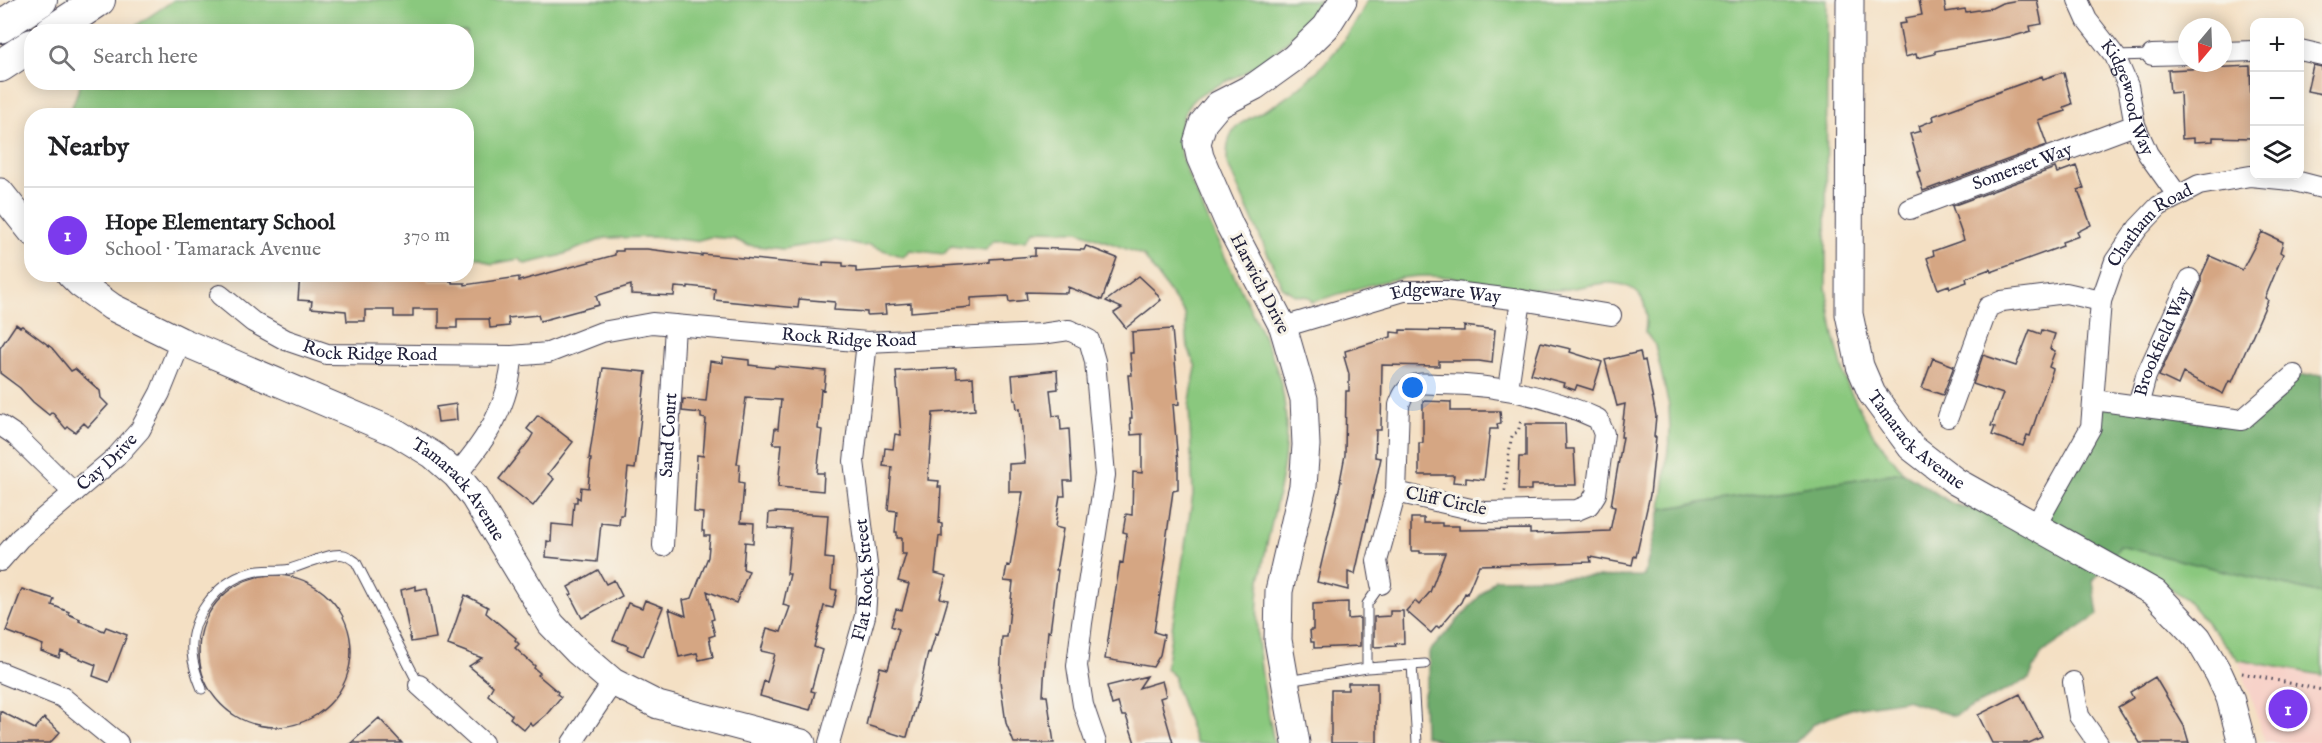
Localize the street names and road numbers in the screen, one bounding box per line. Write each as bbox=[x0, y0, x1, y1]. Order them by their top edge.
street label: Kidgewood Way bbox=[2095, 35, 2159, 159]
street label: Somerset Way bbox=[1969, 138, 2076, 196]
street label: Chatham Road bbox=[2103, 179, 2197, 272]
street label: Harwich Drive bbox=[1224, 230, 1294, 338]
street label: Edgeware Way bbox=[1388, 279, 1502, 309]
street label: Brookfield Way bbox=[2130, 283, 2196, 399]
street label: Rock Ridge Road bbox=[780, 323, 917, 354]
street label: Rock Ridge Road bbox=[299, 335, 438, 367]
street label: Tamarack Avenue bbox=[1862, 386, 1968, 495]
street label: Sand Court bbox=[655, 392, 683, 478]
street label: Cay Drive bbox=[72, 429, 143, 497]
street label: Tamarack Avenue bbox=[407, 433, 510, 545]
street label: Cliff Circle bbox=[1403, 482, 1489, 522]
street label: Flat Rock Street bbox=[847, 517, 880, 644]

